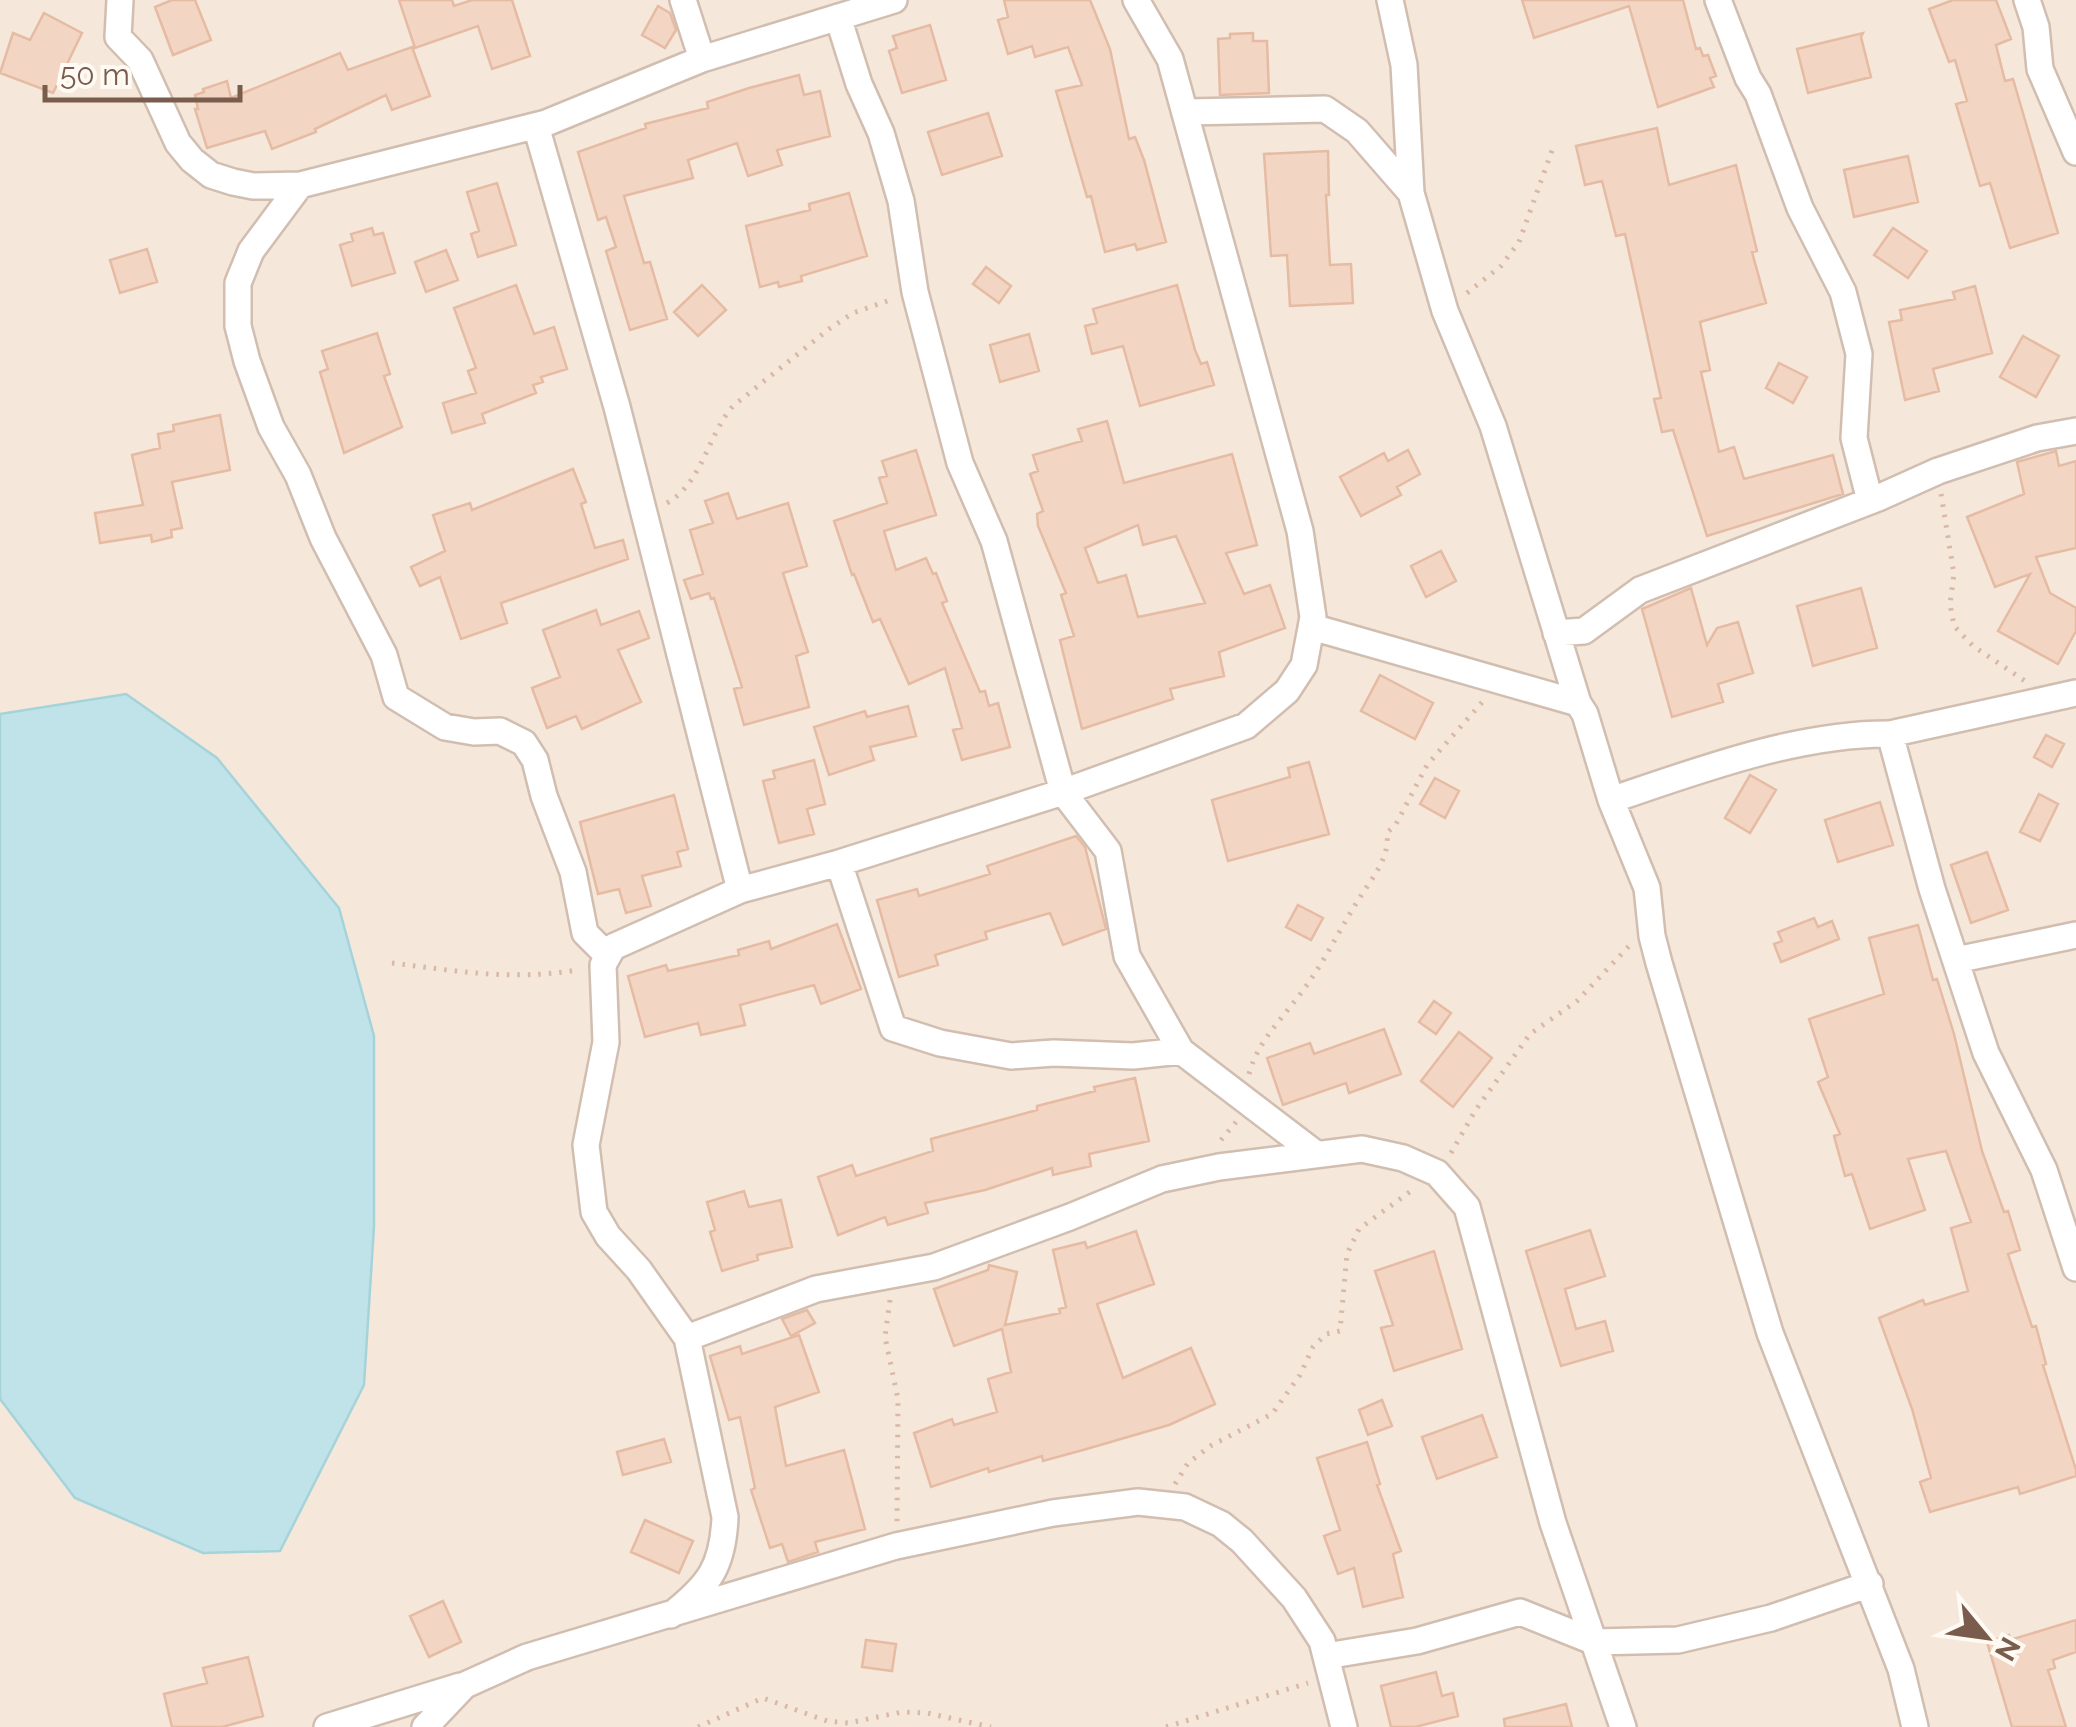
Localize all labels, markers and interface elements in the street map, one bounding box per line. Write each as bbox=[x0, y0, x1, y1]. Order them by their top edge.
scale bar bbox=[45, 40, 240, 102]
text: 50 m bbox=[60, 57, 130, 92]
north arrow bbox=[1936, 1587, 2036, 1687]
text: N bbox=[1988, 1632, 2027, 1666]

